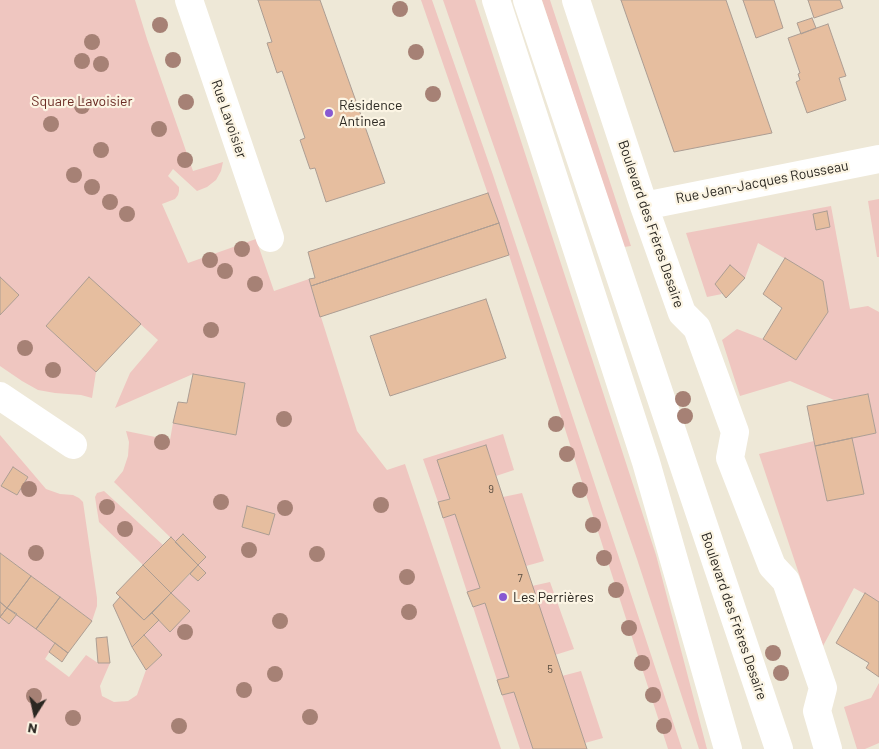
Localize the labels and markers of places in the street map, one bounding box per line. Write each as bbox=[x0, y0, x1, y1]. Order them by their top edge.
place label: Résidence Antinea bbox=[339, 97, 402, 130]
marker: Résidence Antinea bbox=[323, 107, 335, 119]
place label: Les Perrières bbox=[513, 589, 594, 605]
marker: Les Perrières bbox=[497, 591, 509, 603]

